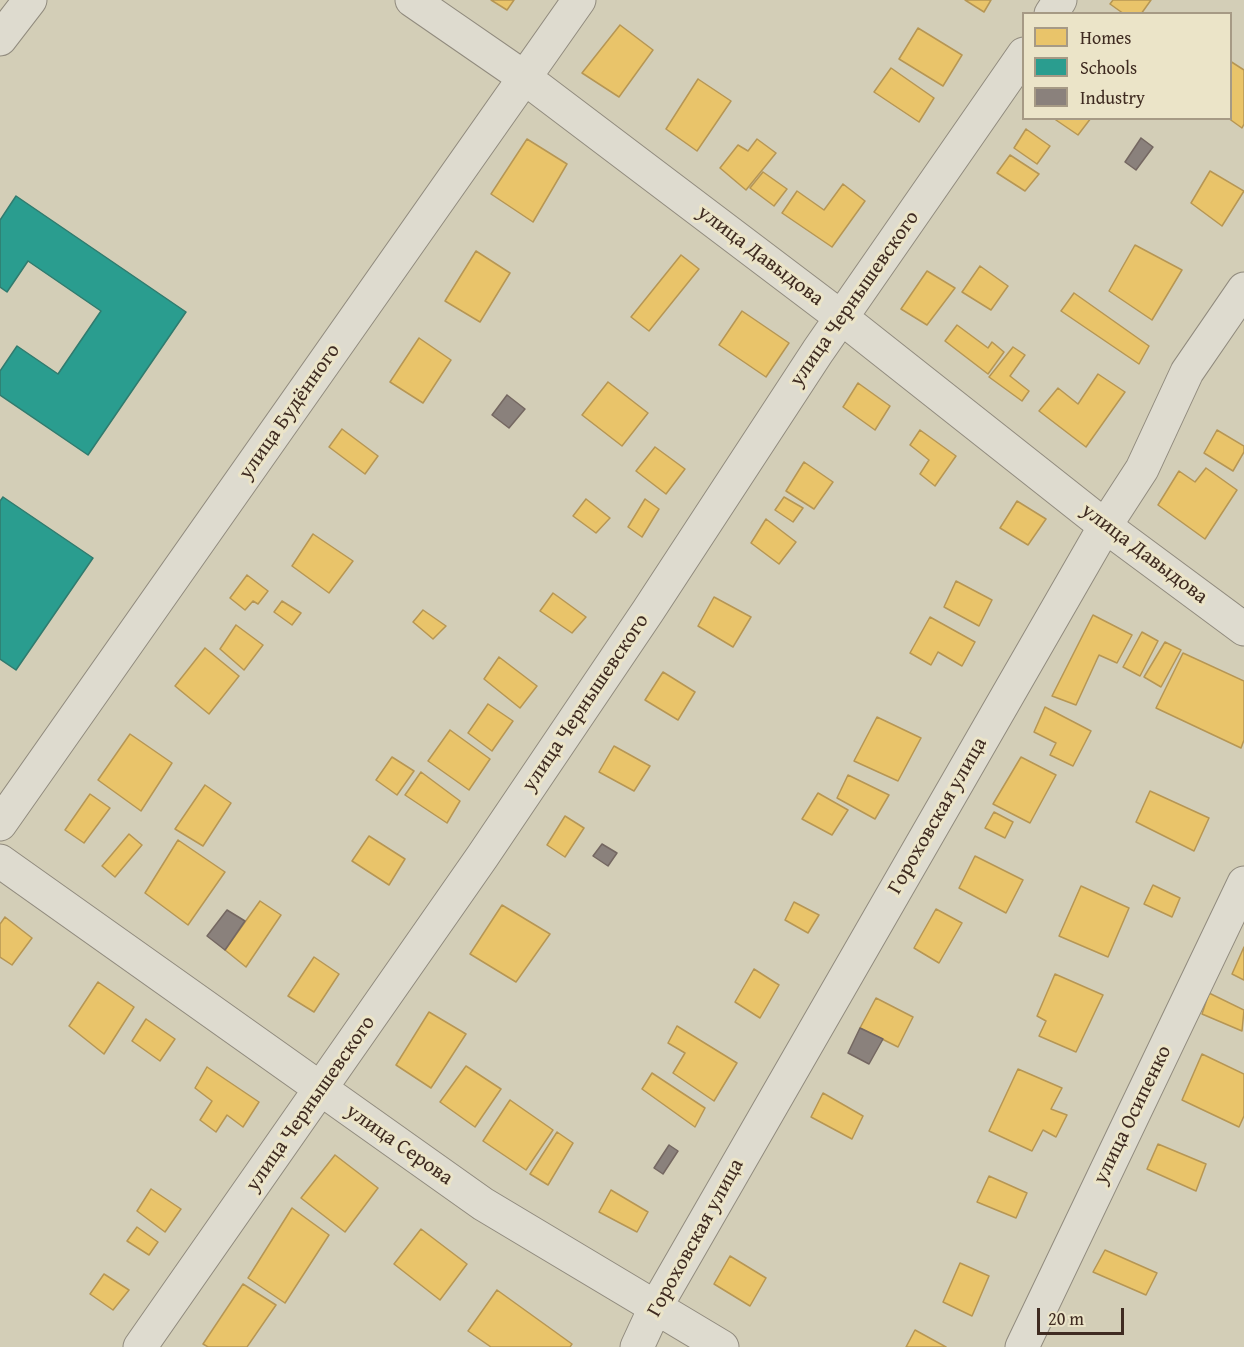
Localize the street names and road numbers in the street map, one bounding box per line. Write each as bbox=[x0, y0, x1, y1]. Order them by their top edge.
street label: улица Давыдова bbox=[692, 200, 828, 312]
street label: улица Чернышевского bbox=[785, 206, 925, 392]
street label: улица Будённого bbox=[234, 339, 346, 485]
street label: улица Давыдова bbox=[1076, 498, 1212, 610]
street label: улица Чернышевского bbox=[517, 609, 655, 797]
street label: Гороховская улица bbox=[883, 733, 993, 899]
street label: улица Чернышевского bbox=[241, 1011, 381, 1197]
street label: улица Осипенко bbox=[1088, 1041, 1178, 1189]
street label: улица Серова bbox=[341, 1099, 457, 1191]
street label: Гороховская улица bbox=[642, 1155, 750, 1321]

